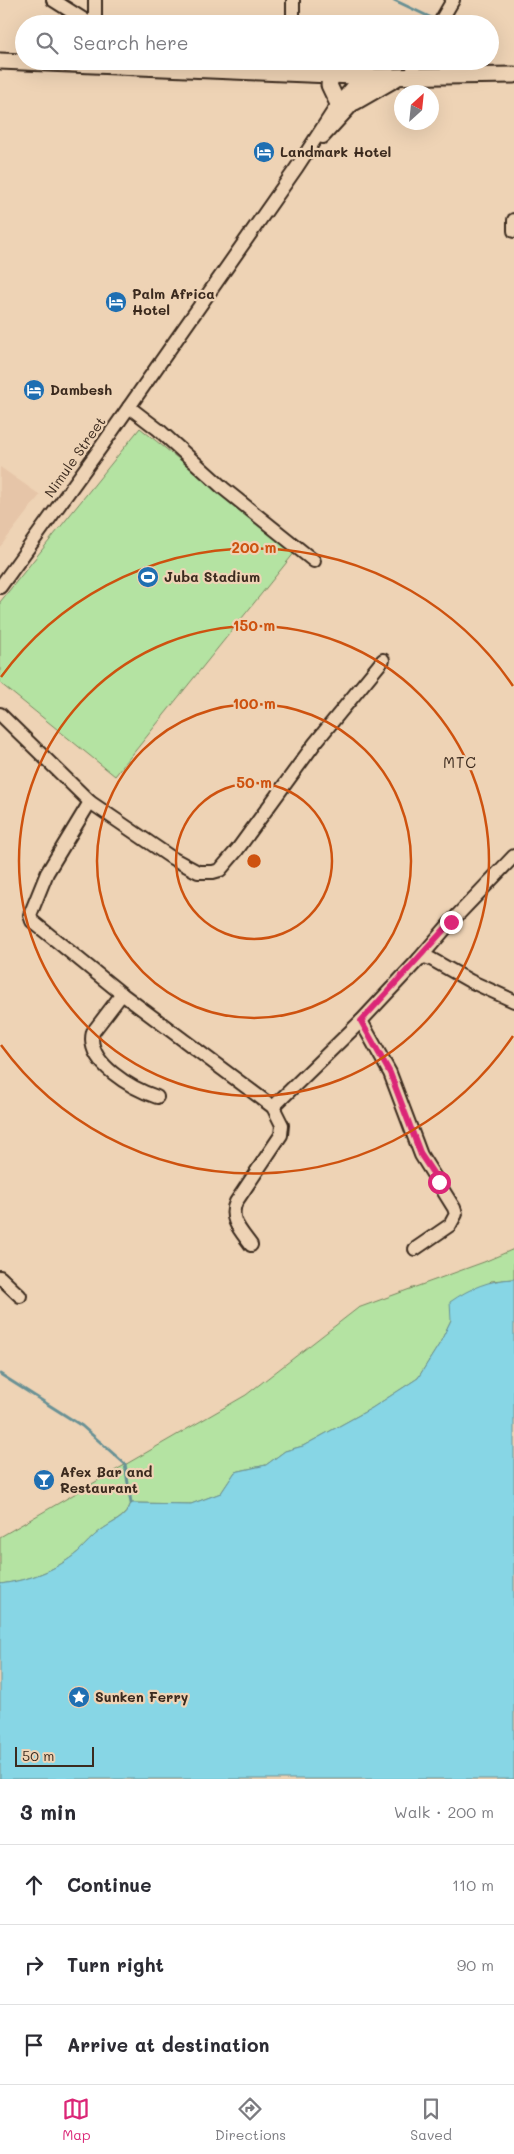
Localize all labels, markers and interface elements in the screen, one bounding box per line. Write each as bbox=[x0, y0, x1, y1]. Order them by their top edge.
search box bbox=[15, 15, 499, 70]
icon: search bbox=[33, 29, 61, 57]
text: Search here bbox=[73, 30, 189, 55]
north arrow bbox=[394, 85, 439, 130]
hotel icon: Landmark Hotel bbox=[252, 140, 276, 164]
place label: Landmark Hotel bbox=[280, 142, 391, 161]
place label: Palm Africa Hotel bbox=[132, 284, 215, 319]
hotel icon: Palm Africa Hotel bbox=[104, 290, 128, 314]
hotel icon: Dambesh bbox=[22, 378, 46, 402]
place label: Dambesh bbox=[50, 380, 112, 399]
street label: Nimule Street bbox=[40, 412, 110, 501]
text: 200 m bbox=[232, 537, 277, 557]
sports icon: Juba Stadium bbox=[136, 565, 160, 589]
place label: Juba Stadium bbox=[164, 567, 260, 586]
text: 150 m bbox=[233, 615, 275, 635]
text: 100 m bbox=[232, 693, 276, 713]
district label: MTC bbox=[443, 752, 477, 772]
text: 50 m bbox=[236, 772, 272, 792]
centre of rings bbox=[245, 852, 263, 870]
route end bbox=[440, 911, 463, 934]
route start bbox=[428, 1171, 451, 1194]
place label: Afex Bar and Restaurant bbox=[60, 1462, 152, 1497]
bar icon: Afex Bar and Restaurant bbox=[32, 1468, 56, 1492]
place icon: Sunken Ferry bbox=[67, 1685, 91, 1709]
place label: Sunken Ferry bbox=[95, 1687, 189, 1706]
scale bar bbox=[15, 1744, 94, 1767]
text: 50 m bbox=[22, 1746, 54, 1765]
text: 3 min bbox=[20, 1798, 76, 1825]
text: Walk · 200 m bbox=[394, 1801, 494, 1822]
icon: ahead bbox=[20, 1871, 48, 1899]
text: Continue bbox=[67, 1872, 152, 1897]
text: 110 m bbox=[452, 1874, 494, 1895]
icon: right bbox=[20, 1951, 48, 1979]
text: Turn right bbox=[67, 1952, 164, 1977]
text: 90 m bbox=[457, 1954, 494, 1975]
icon: arrive bbox=[20, 2031, 48, 2059]
text: Arrive at destination bbox=[67, 2032, 270, 2057]
tab: Map bbox=[62, 2095, 91, 2144]
tab: Directions bbox=[215, 2095, 286, 2144]
tab: Saved bbox=[410, 2095, 452, 2144]

